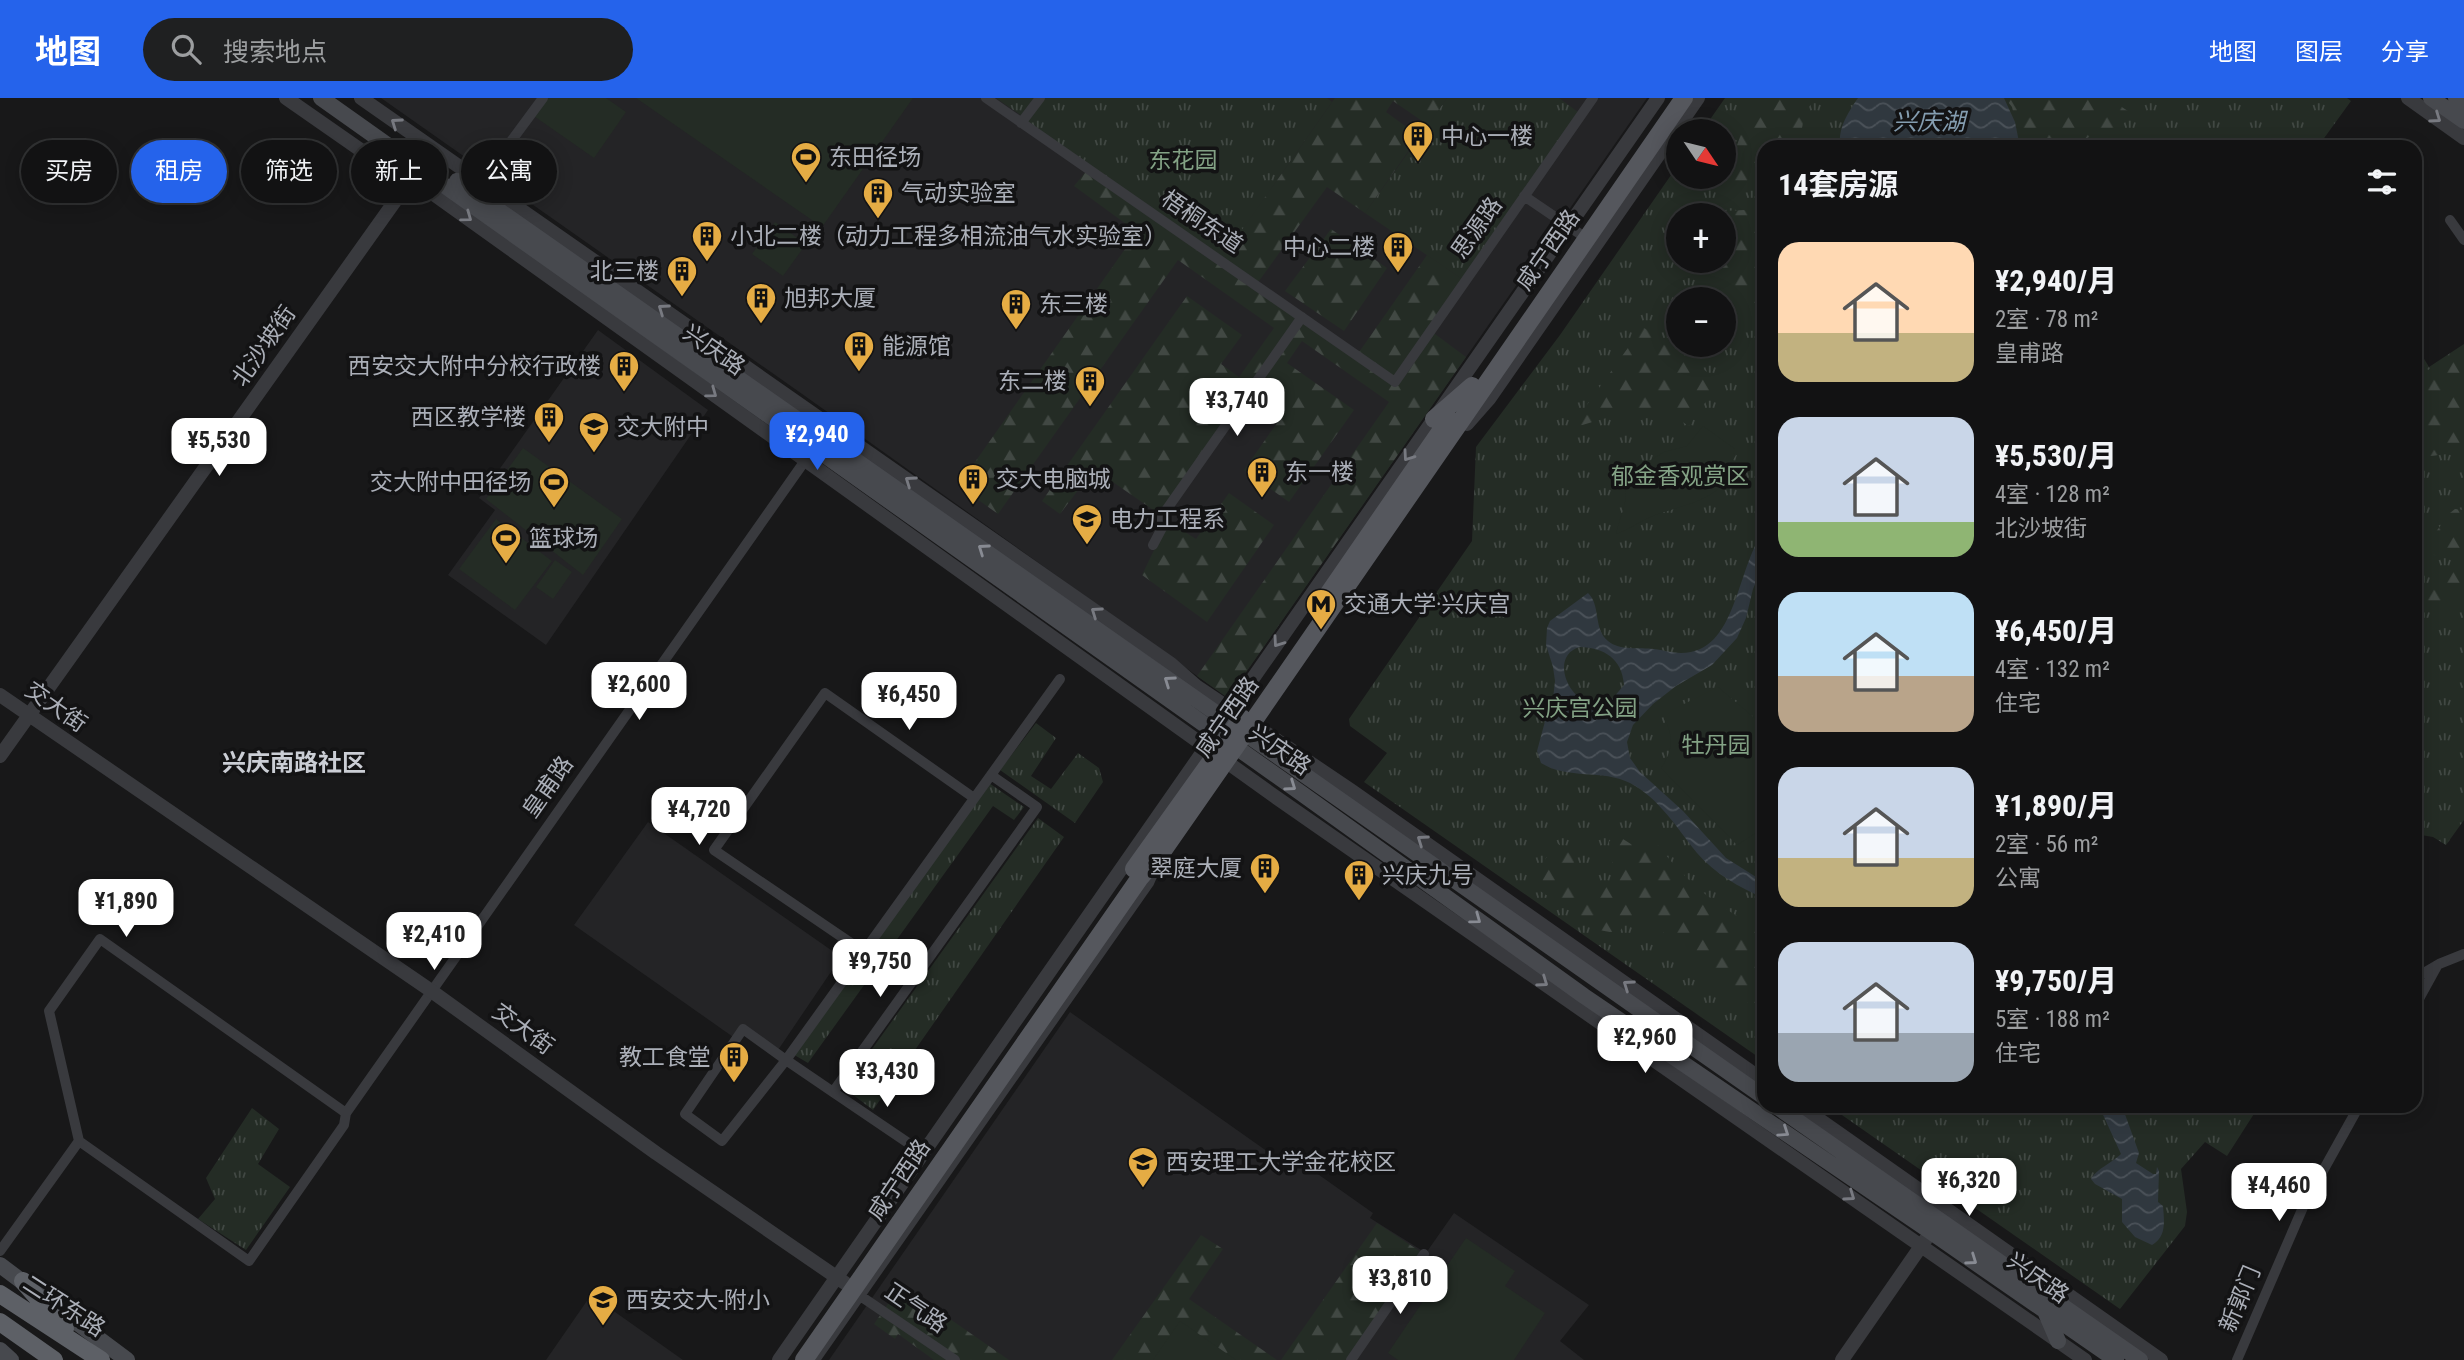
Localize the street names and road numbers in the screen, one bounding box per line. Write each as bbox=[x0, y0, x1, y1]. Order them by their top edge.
street label: 梧桐东道 bbox=[1156, 185, 1248, 259]
street label: 思源路 bbox=[1446, 192, 1508, 264]
street label: 咸宁西路 bbox=[1511, 205, 1585, 295]
street label: 北沙坡街 bbox=[227, 301, 301, 391]
street label: 兴庆路 bbox=[678, 319, 750, 381]
street label: 咸宁西路 bbox=[1190, 672, 1264, 762]
street label: 交大街 bbox=[20, 676, 92, 738]
street label: 兴庆路 bbox=[1244, 719, 1316, 781]
street label: 皇甫路 bbox=[517, 751, 579, 823]
street label: 交大街 bbox=[487, 998, 559, 1060]
street label: 咸宁西路 bbox=[862, 1134, 936, 1226]
street label: 兴庆路 bbox=[2002, 1247, 2074, 1309]
street label: 新郭门 bbox=[2214, 1262, 2266, 1336]
street label: 二环东路 bbox=[18, 1270, 110, 1342]
street label: 正气路 bbox=[880, 1278, 952, 1338]

